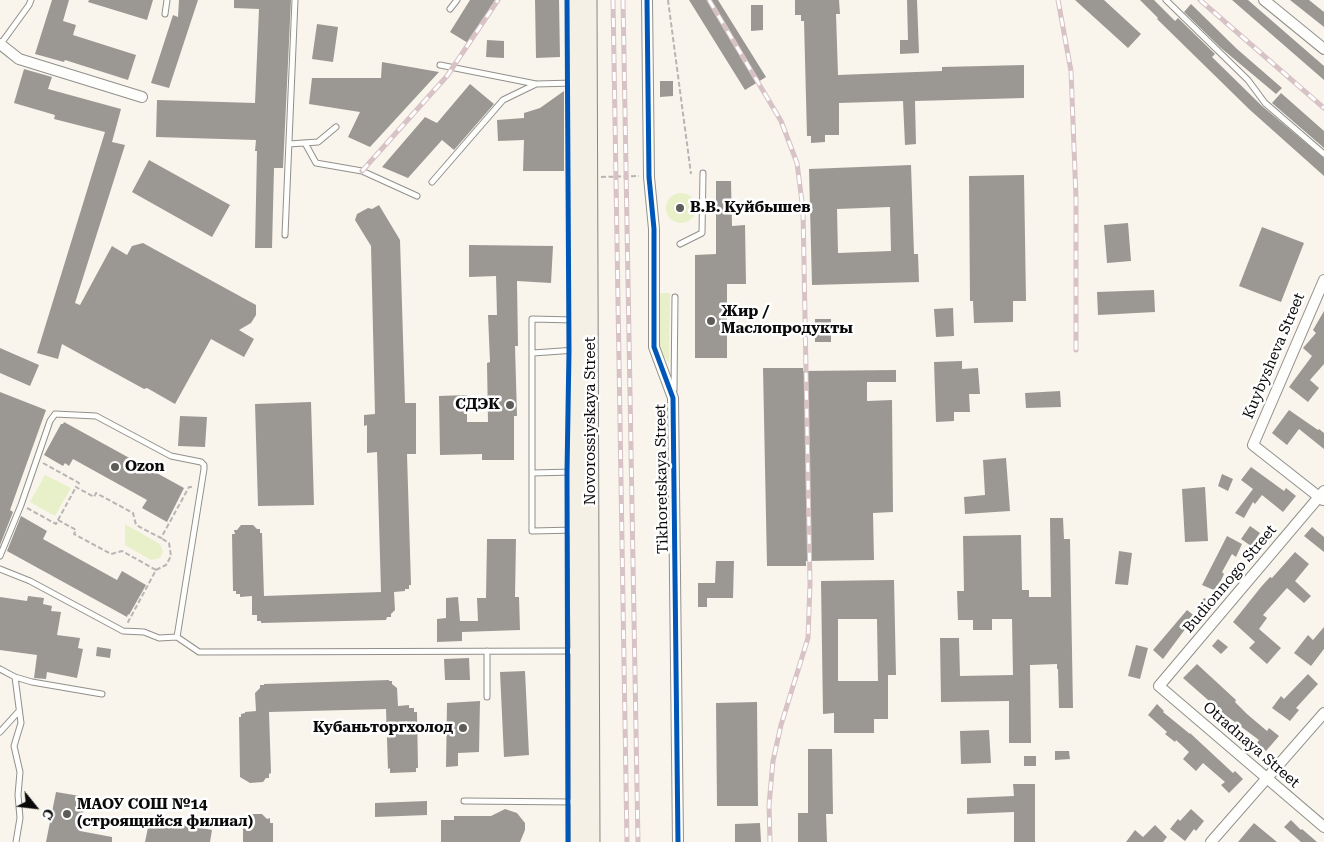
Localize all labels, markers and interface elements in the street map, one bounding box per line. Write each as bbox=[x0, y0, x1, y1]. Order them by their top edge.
place label: В.В. Куйбышев bbox=[690, 199, 811, 217]
marker: В.В. Куйбышев bbox=[674, 202, 686, 214]
street label: Kuybysheva Street bbox=[1239, 290, 1309, 422]
place label: Жир / Маслопродукты bbox=[721, 303, 853, 338]
marker: Жир / Маслопродукты bbox=[705, 315, 717, 327]
street label: Novorossiyskaya Street bbox=[582, 337, 600, 505]
place label: СДЭК bbox=[455, 396, 500, 414]
marker: СДЭК bbox=[504, 399, 516, 411]
street label: Tikhoretskaya Street bbox=[652, 404, 672, 554]
place label: Ozon bbox=[125, 458, 165, 476]
marker: Ozon bbox=[109, 461, 121, 473]
street label: Budionnogo Street bbox=[1180, 521, 1280, 637]
street label: Otradnaya Street bbox=[1199, 698, 1303, 792]
place label: Кубаньторгхолод bbox=[313, 719, 453, 737]
marker: Кубаньторгхолод bbox=[457, 722, 469, 734]
north arrow bbox=[10, 782, 60, 832]
place label: МАОУ СОШ №14 (строящийся филиал) bbox=[77, 796, 253, 831]
text: С bbox=[39, 806, 57, 822]
marker: МАОУ СОШ №14 (строящийся филиал) bbox=[61, 808, 73, 820]

